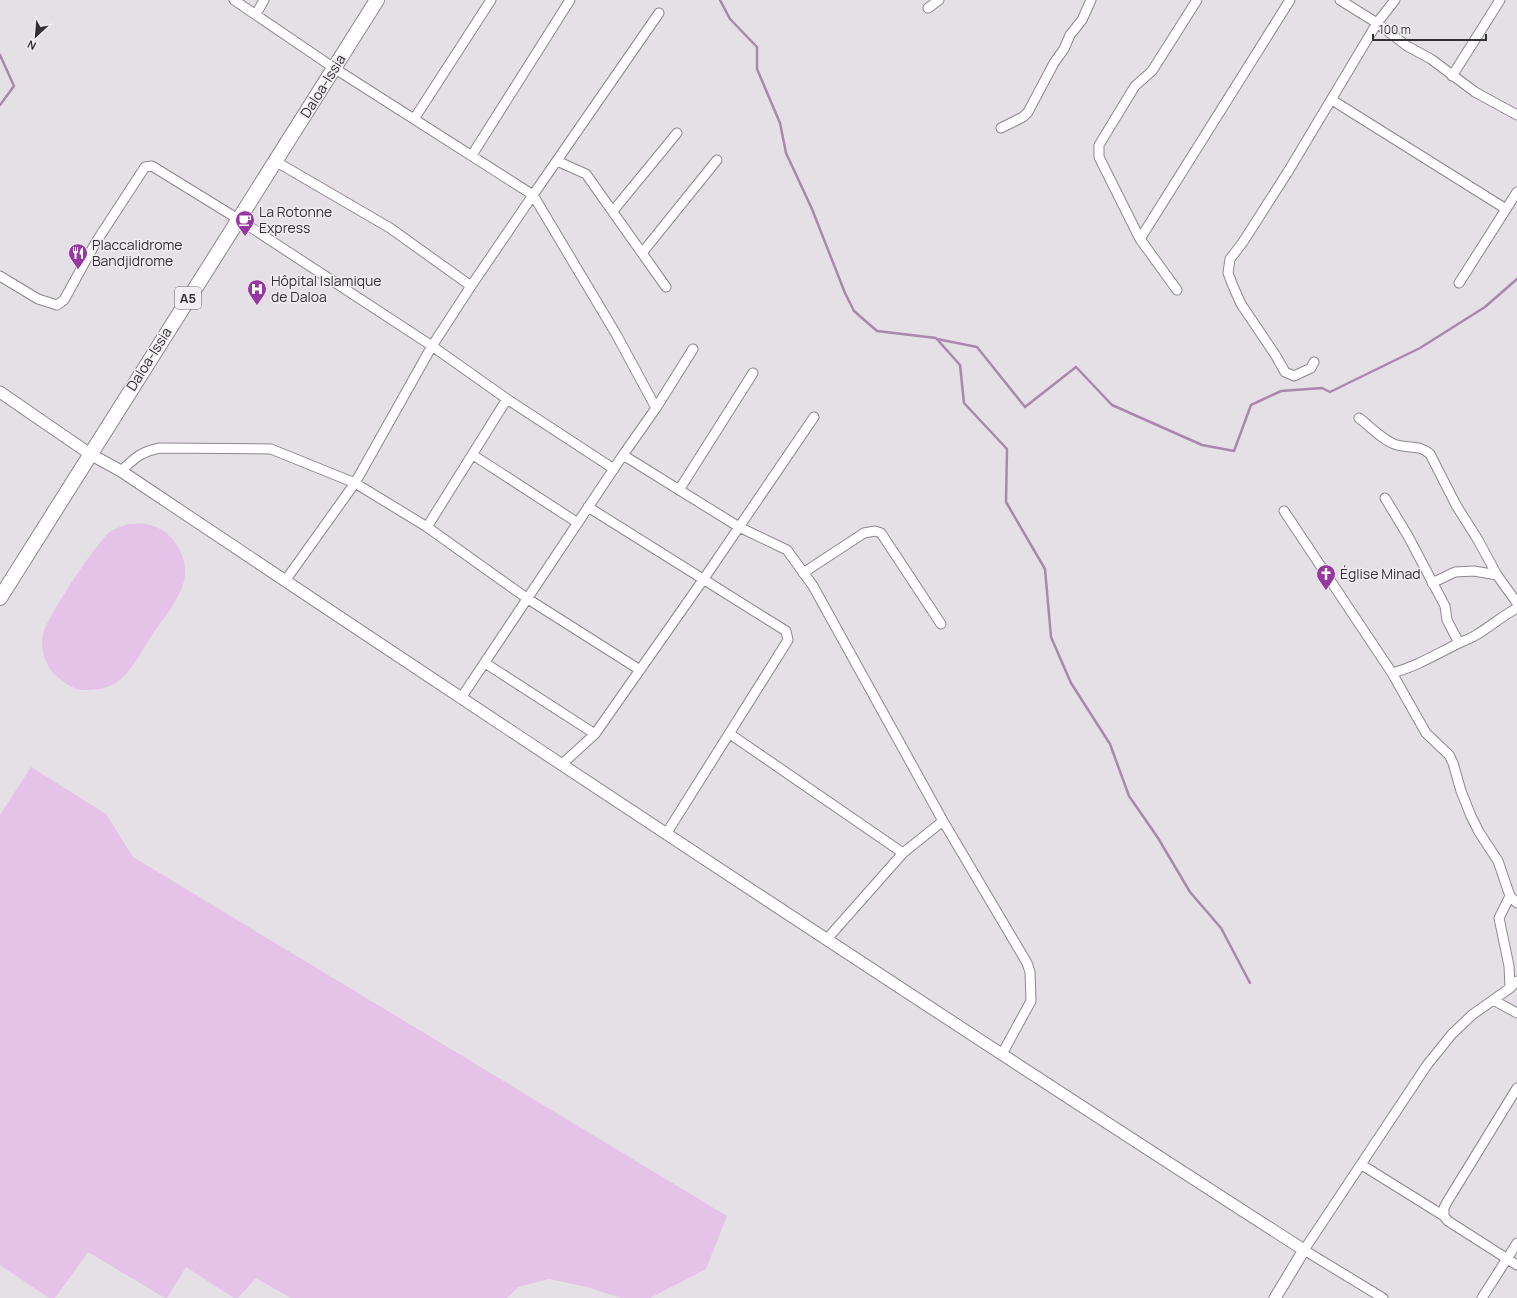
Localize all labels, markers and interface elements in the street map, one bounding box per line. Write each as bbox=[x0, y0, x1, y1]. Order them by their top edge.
north arrow bbox=[16, 16, 56, 56]
scale bar bbox=[1373, 16, 1486, 42]
text: 100 m bbox=[1379, 21, 1411, 38]
text: N bbox=[24, 37, 38, 54]
street label: Daloa-Issia bbox=[296, 50, 350, 121]
place label: La Rotonne Express bbox=[259, 202, 332, 237]
cafe icon: La Rotonne Express bbox=[234, 209, 256, 237]
place label: Placcalidrome Bandjidrome bbox=[92, 235, 183, 270]
restaurant icon: Placcalidrome Bandjidrome bbox=[67, 242, 89, 270]
place label: Hôpital Islamique de Daloa bbox=[271, 271, 381, 306]
hospital icon: Hôpital Islamique de Daloa bbox=[246, 278, 268, 306]
road number: A5 bbox=[175, 287, 201, 309]
street label: Daloa-Issia bbox=[122, 323, 176, 394]
church icon: Église Minad bbox=[1315, 563, 1337, 591]
place label: Église Minad bbox=[1340, 564, 1421, 583]

